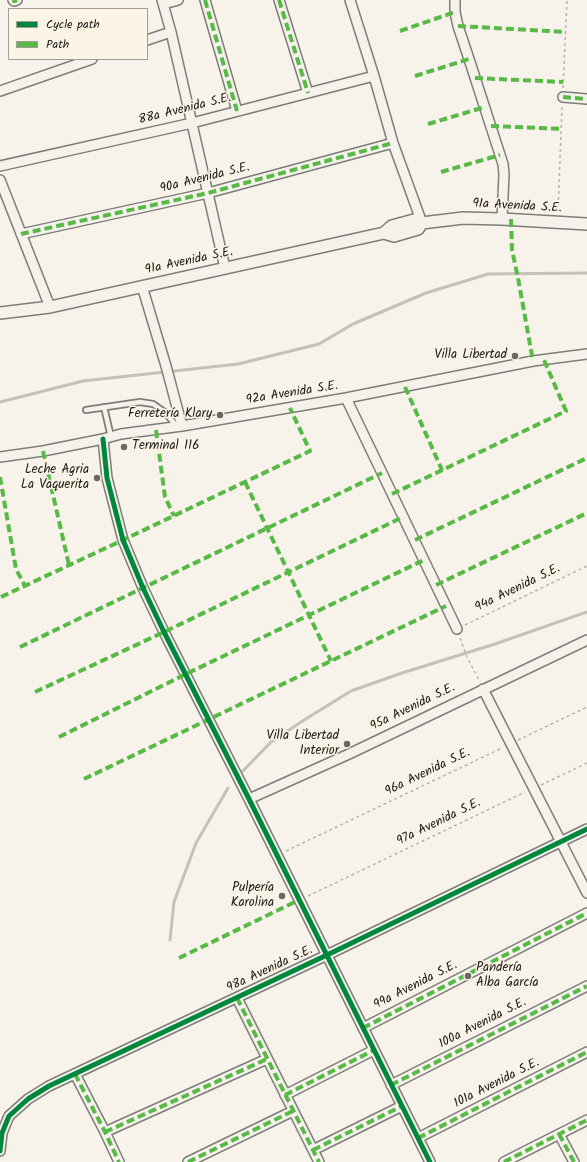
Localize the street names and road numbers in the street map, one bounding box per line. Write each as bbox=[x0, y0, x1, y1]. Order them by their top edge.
street label: 88a Avenida S.E. bbox=[137, 91, 233, 129]
street label: 90a Avenida S.E. bbox=[159, 160, 251, 198]
street label: 91a Avenida S.E. bbox=[472, 197, 562, 217]
street label: 91a Avenida S.E. bbox=[144, 245, 234, 279]
street label: 92a Avenida S.E. bbox=[245, 379, 339, 409]
street label: 94a Avenida S.E. bbox=[473, 562, 563, 616]
street label: 95a Avenida S.E. bbox=[368, 681, 458, 735]
street label: 96a Avenida S.E. bbox=[383, 746, 473, 800]
street label: 97a Avenida S.E. bbox=[395, 796, 483, 850]
street label: 98a Avenida S.E. bbox=[224, 943, 316, 997]
street label: 99a Avenida S.E. bbox=[372, 958, 460, 1014]
street label: 100a Avenida S.E. bbox=[437, 995, 529, 1053]
street label: 101a Avenida S.E. bbox=[452, 1056, 542, 1112]

